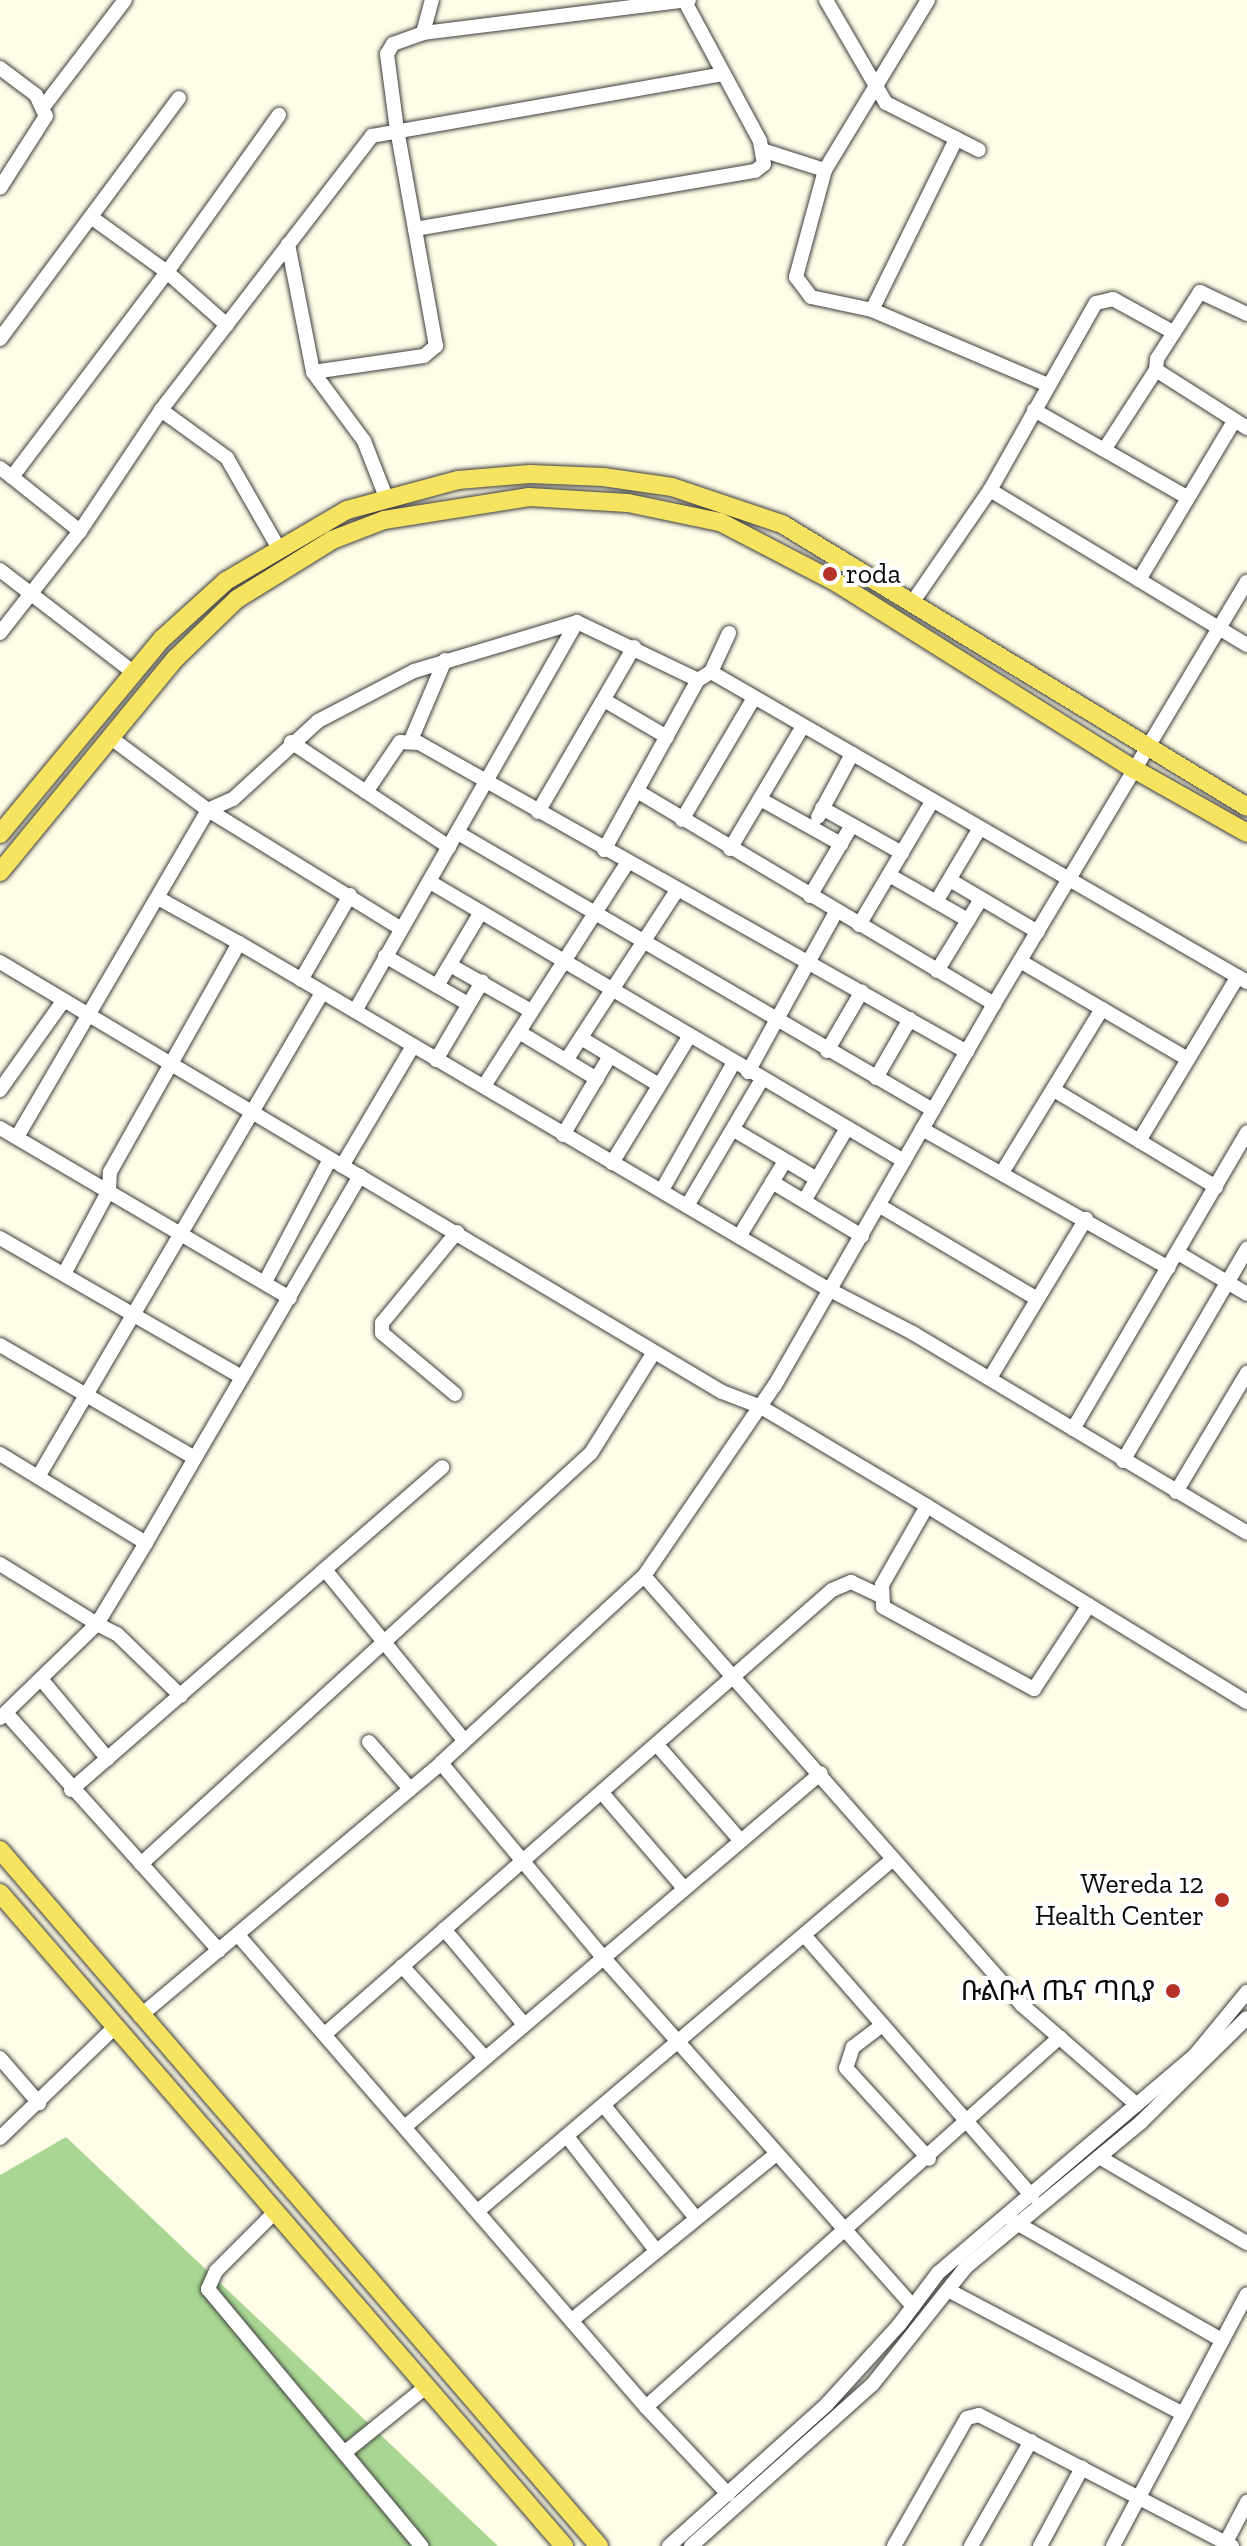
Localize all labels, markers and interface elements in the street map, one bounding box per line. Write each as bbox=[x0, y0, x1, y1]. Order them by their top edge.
place label: roda bbox=[846, 557, 901, 591]
marker: roda bbox=[821, 565, 839, 583]
place label: Wereda 12 Health Center bbox=[1034, 1867, 1204, 1933]
marker: Wereda 12 Health Center bbox=[1211, 1889, 1233, 1911]
place label: ቡልቡላ ጤና ጣቢያ bbox=[961, 1974, 1155, 2008]
marker: ቡልቡላ ጤና ጣቢያ bbox=[1162, 1980, 1184, 2002]

